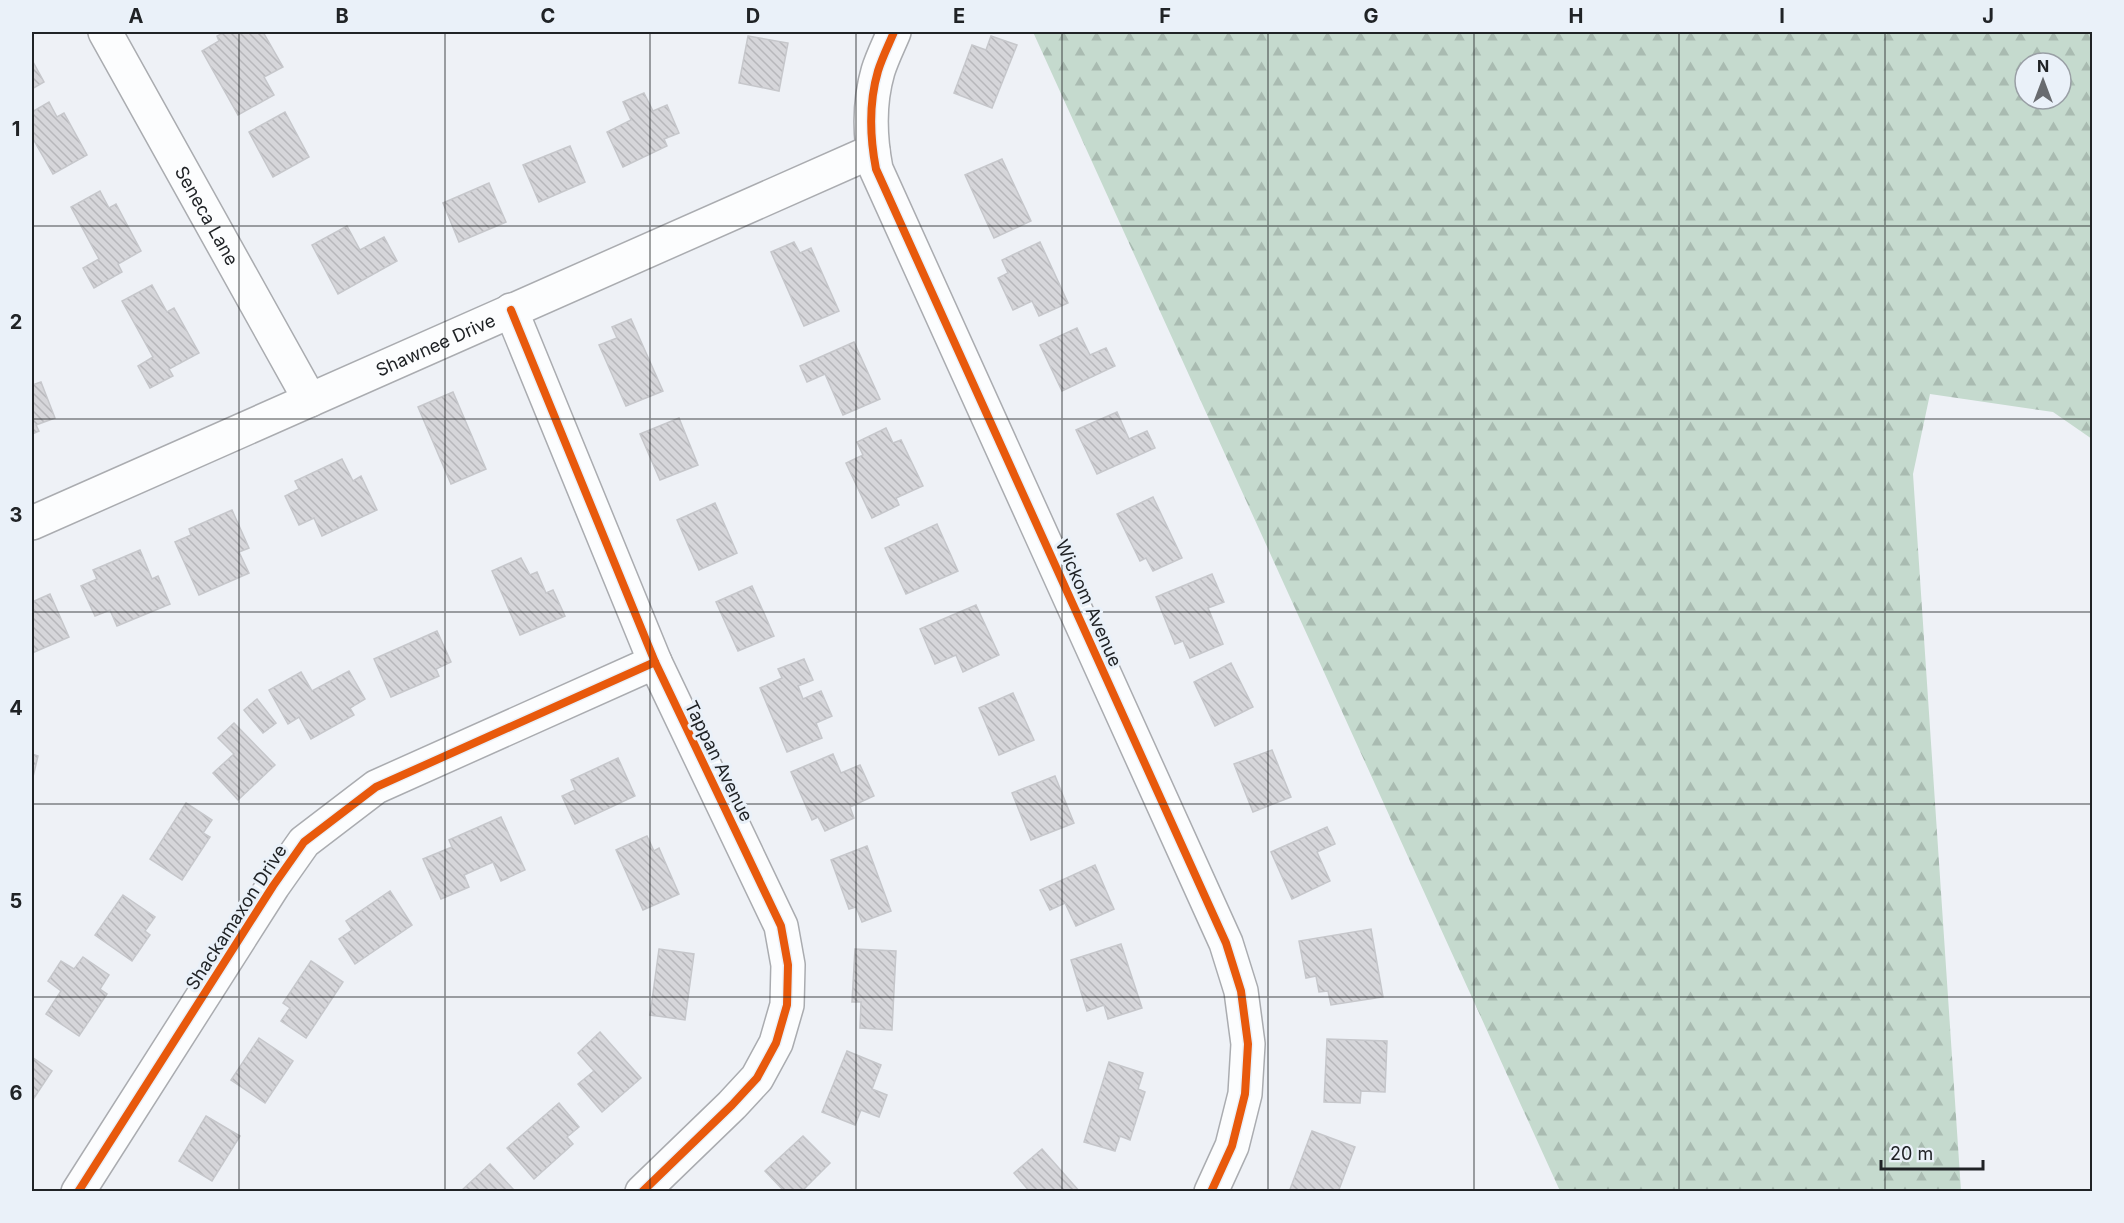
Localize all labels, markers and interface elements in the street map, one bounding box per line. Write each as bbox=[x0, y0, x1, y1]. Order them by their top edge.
text: A bbox=[129, 4, 144, 28]
text: B bbox=[335, 4, 349, 28]
text: C bbox=[541, 4, 555, 28]
text: D bbox=[746, 4, 760, 28]
text: E bbox=[953, 4, 965, 28]
text: F bbox=[1159, 4, 1171, 28]
text: G bbox=[1363, 4, 1379, 28]
text: H bbox=[1569, 4, 1583, 28]
text: I bbox=[1779, 4, 1785, 28]
text: J bbox=[1982, 4, 1994, 28]
north arrow bbox=[2013, 51, 2073, 111]
text: N bbox=[2037, 56, 2049, 76]
text: 1 bbox=[12, 117, 20, 141]
street label: Seneca Lane bbox=[171, 162, 243, 269]
street label: Shawnee Drive bbox=[372, 309, 498, 380]
text: 2 bbox=[10, 310, 22, 334]
text: 3 bbox=[10, 503, 22, 527]
street label: Wickom Avenue bbox=[1052, 536, 1126, 670]
text: 4 bbox=[9, 696, 23, 720]
street label: Tappan Avenue bbox=[681, 697, 757, 825]
street label: Shackamaxon Drive bbox=[181, 840, 291, 994]
text: 5 bbox=[10, 889, 22, 913]
text: 6 bbox=[10, 1081, 23, 1105]
scale bar bbox=[1881, 1133, 1983, 1171]
text: 20 m bbox=[1890, 1143, 1933, 1164]

